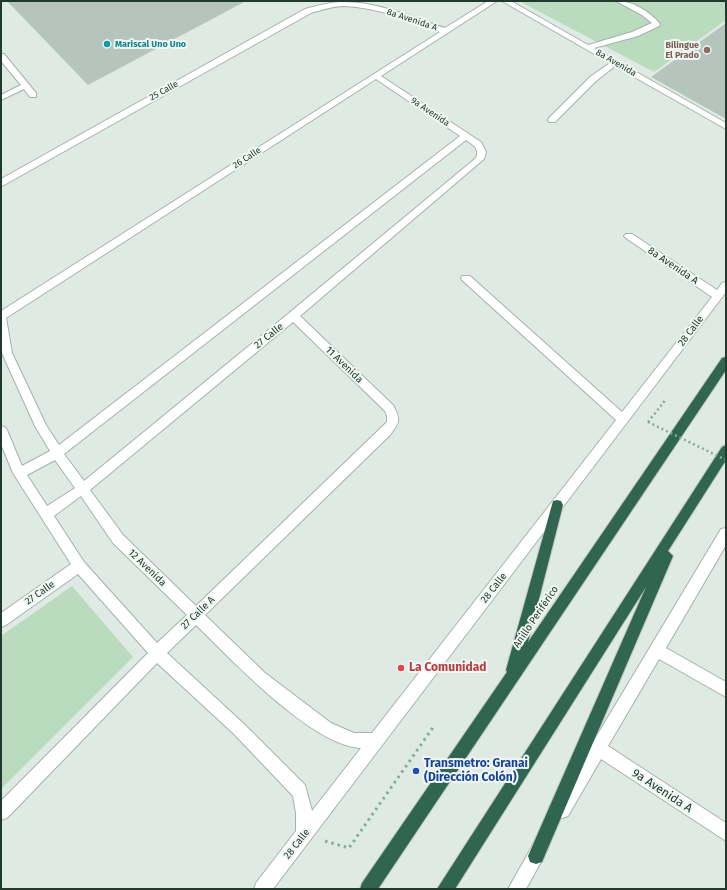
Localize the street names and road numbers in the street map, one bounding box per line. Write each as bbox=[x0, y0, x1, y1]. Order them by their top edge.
street label: 8a Avenida A bbox=[385, 7, 439, 33]
street label: 8a Avenida bbox=[594, 47, 638, 79]
street label: 25 Calle bbox=[148, 79, 180, 103]
street label: 9a Avenida bbox=[409, 95, 451, 129]
street label: 26 Calle bbox=[231, 145, 263, 171]
street label: 8a Avenida A bbox=[646, 245, 700, 287]
street label: 28 Calle bbox=[676, 313, 706, 349]
street label: 27 Calle bbox=[252, 321, 286, 351]
street label: 11 Avenida bbox=[323, 344, 365, 386]
street label: 12 Avenida bbox=[126, 547, 168, 589]
street label: 28 Calle bbox=[478, 570, 510, 606]
street label: 27 Calle bbox=[23, 578, 57, 608]
street label: Anillo Periférico bbox=[511, 584, 561, 650]
street label: 27 Calle A bbox=[179, 594, 217, 632]
street label: 9a Avenida A bbox=[629, 766, 695, 816]
street label: 28 Calle bbox=[281, 826, 313, 862]

